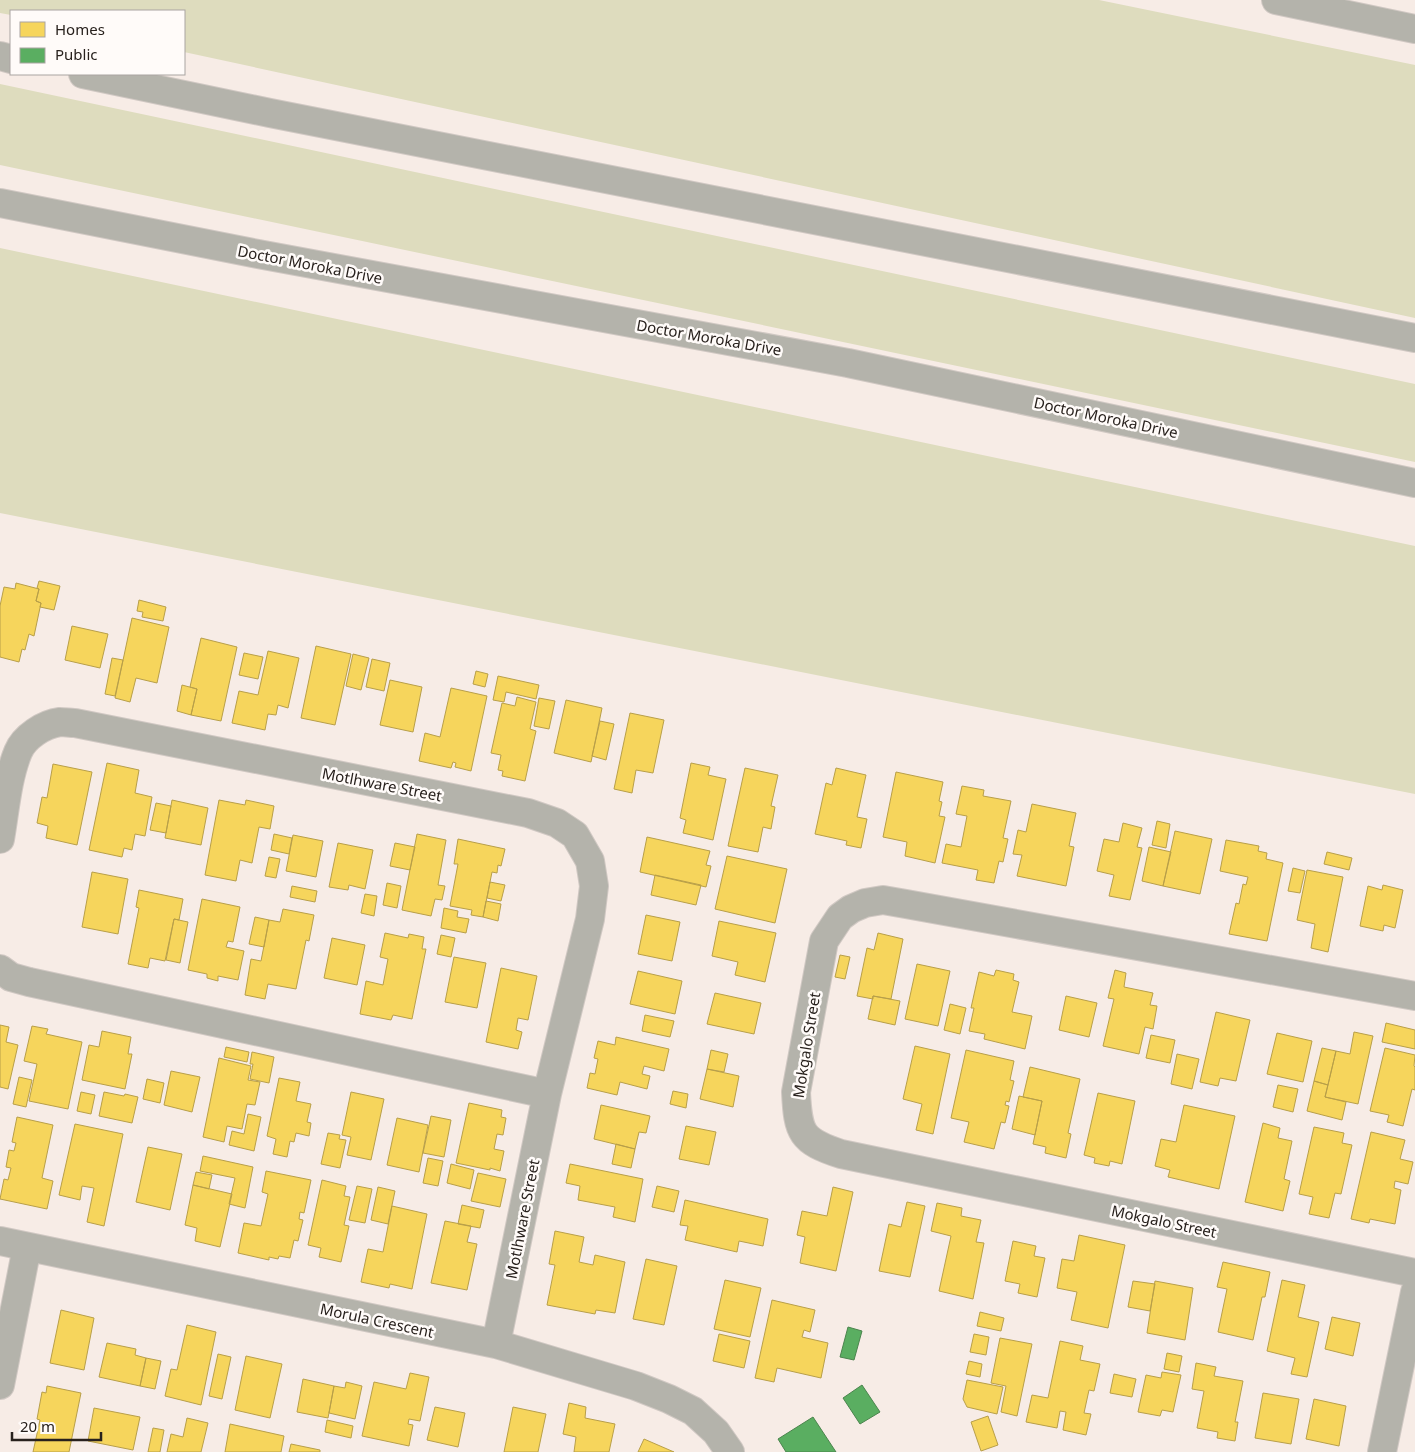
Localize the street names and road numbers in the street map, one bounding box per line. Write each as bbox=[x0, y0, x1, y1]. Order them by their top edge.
street label: Doctor Moroka Drive bbox=[236, 240, 384, 288]
street label: Doctor Moroka Drive bbox=[635, 314, 783, 360]
street label: Doctor Moroka Drive bbox=[1032, 392, 1180, 442]
street label: Motlhware Street bbox=[320, 763, 444, 806]
street label: Mokgalo Street bbox=[788, 990, 824, 1099]
street label: Motlhware Street bbox=[501, 1157, 544, 1281]
street label: Mokgalo Street bbox=[1110, 1200, 1219, 1242]
street label: Morula Crescent bbox=[318, 1298, 436, 1342]

